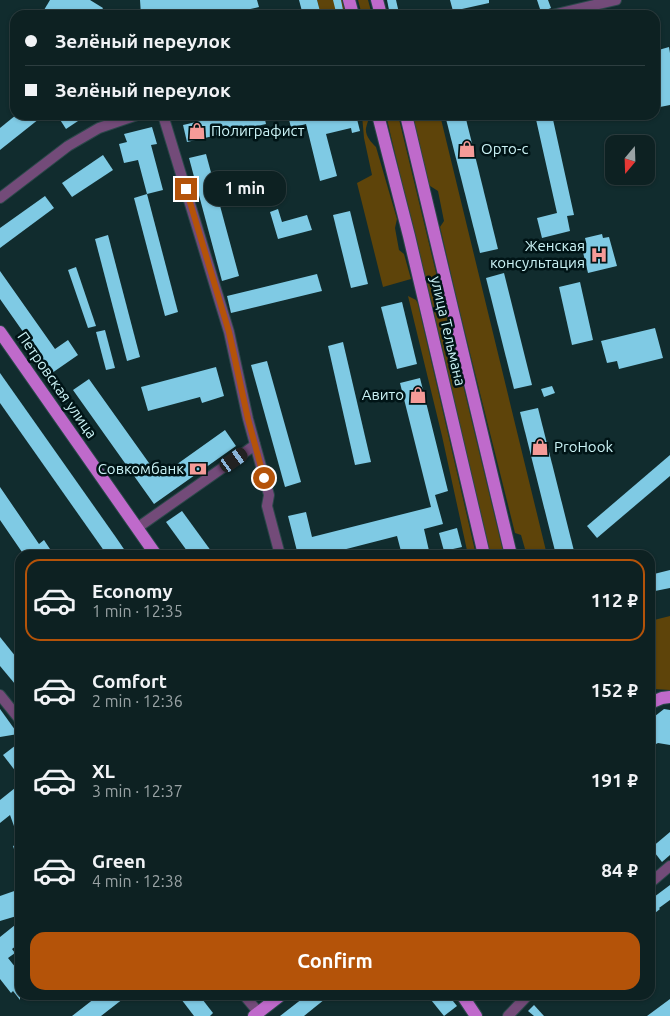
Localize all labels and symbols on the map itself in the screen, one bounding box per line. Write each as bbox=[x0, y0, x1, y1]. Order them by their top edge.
shop icon: Полиграфист bbox=[187, 121, 207, 141]
place label: Полиграфист bbox=[211, 122, 305, 139]
north arrow bbox=[605, 135, 655, 185]
shop icon: Орто-с bbox=[457, 139, 477, 159]
place label: Орто-с bbox=[481, 140, 528, 157]
callout: 1 min bbox=[204, 172, 286, 206]
route end bbox=[175, 178, 197, 200]
place label: Женская консультация bbox=[490, 237, 585, 271]
hospital icon: Женская консультация bbox=[589, 245, 609, 265]
street label: улица Тельмана bbox=[428, 274, 469, 387]
street label: Петровская улица bbox=[14, 328, 101, 441]
shop icon: Авито bbox=[408, 385, 428, 405]
place label: Авито bbox=[362, 386, 404, 403]
shop icon: ProHook bbox=[530, 437, 550, 457]
place label: ProHook bbox=[554, 438, 613, 455]
car bbox=[217, 445, 250, 475]
bank icon: Совкомбанк bbox=[188, 459, 208, 479]
place label: Совкомбанк bbox=[98, 460, 184, 477]
route start bbox=[253, 467, 275, 489]

